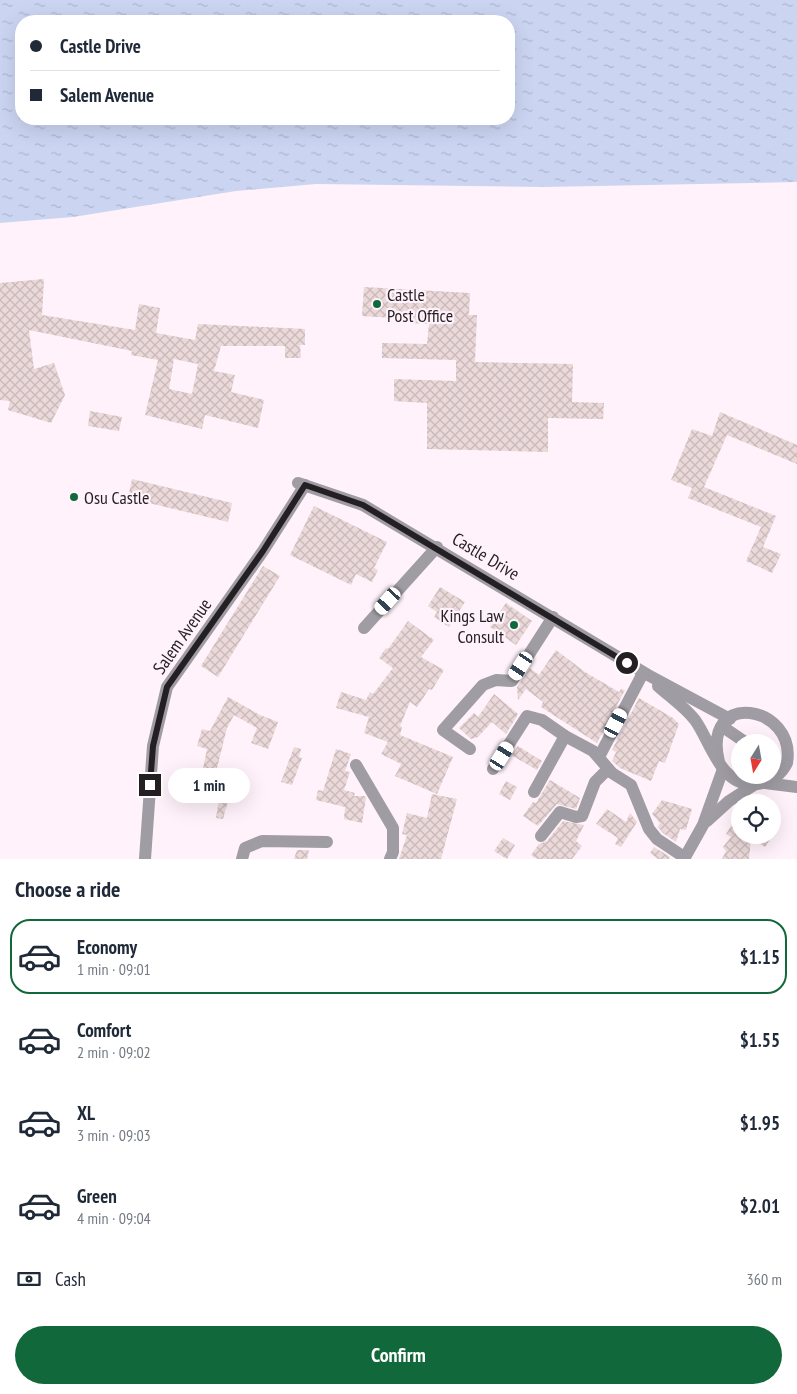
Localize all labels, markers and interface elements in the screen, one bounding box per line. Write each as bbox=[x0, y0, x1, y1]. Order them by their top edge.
text: Castle Drive bbox=[60, 34, 141, 58]
text: Salem Avenue bbox=[60, 83, 154, 107]
place label: Castle Post Office bbox=[387, 283, 453, 327]
marker: Castle Post Office bbox=[371, 298, 383, 310]
place label: Osu Castle bbox=[84, 486, 149, 509]
marker: Osu Castle bbox=[68, 491, 80, 503]
street label: Castle Drive bbox=[448, 527, 524, 585]
car bbox=[372, 585, 403, 617]
street label: Salem Avenue bbox=[148, 594, 216, 678]
place label: Kings Law Consult bbox=[441, 604, 504, 648]
marker: Kings Law Consult bbox=[508, 619, 520, 631]
car bbox=[506, 649, 535, 683]
route start bbox=[616, 652, 638, 674]
car bbox=[602, 706, 629, 740]
north arrow bbox=[731, 734, 781, 784]
map controls bbox=[731, 734, 781, 844]
car bbox=[487, 739, 516, 773]
callout: 1 min bbox=[168, 768, 250, 802]
route end bbox=[139, 774, 161, 796]
text: 1 min bbox=[193, 775, 225, 795]
button: locate bbox=[731, 794, 781, 844]
text: Choose a ride bbox=[15, 875, 120, 903]
icon: car bbox=[17, 934, 62, 979]
text: Economy bbox=[77, 935, 137, 959]
text: $1.15 bbox=[740, 945, 780, 969]
text: 1 min · 09:01 bbox=[77, 959, 151, 979]
icon: car bbox=[17, 1017, 62, 1062]
text: Comfort bbox=[77, 1018, 131, 1042]
text: $1.55 bbox=[740, 1028, 780, 1052]
text: 2 min · 09:02 bbox=[77, 1042, 151, 1062]
icon: car bbox=[17, 1100, 62, 1145]
text: XL bbox=[77, 1101, 95, 1125]
text: $1.95 bbox=[740, 1111, 780, 1135]
text: 3 min · 09:03 bbox=[77, 1125, 151, 1145]
icon: car bbox=[17, 1183, 62, 1228]
text: Green bbox=[77, 1184, 117, 1208]
text: $2.01 bbox=[740, 1194, 780, 1218]
text: 4 min · 09:04 bbox=[77, 1208, 151, 1228]
icon: cash bbox=[15, 1265, 43, 1293]
text: Cash bbox=[55, 1267, 86, 1291]
text: 360 m bbox=[747, 1269, 782, 1289]
button: Confirm bbox=[15, 1326, 782, 1384]

